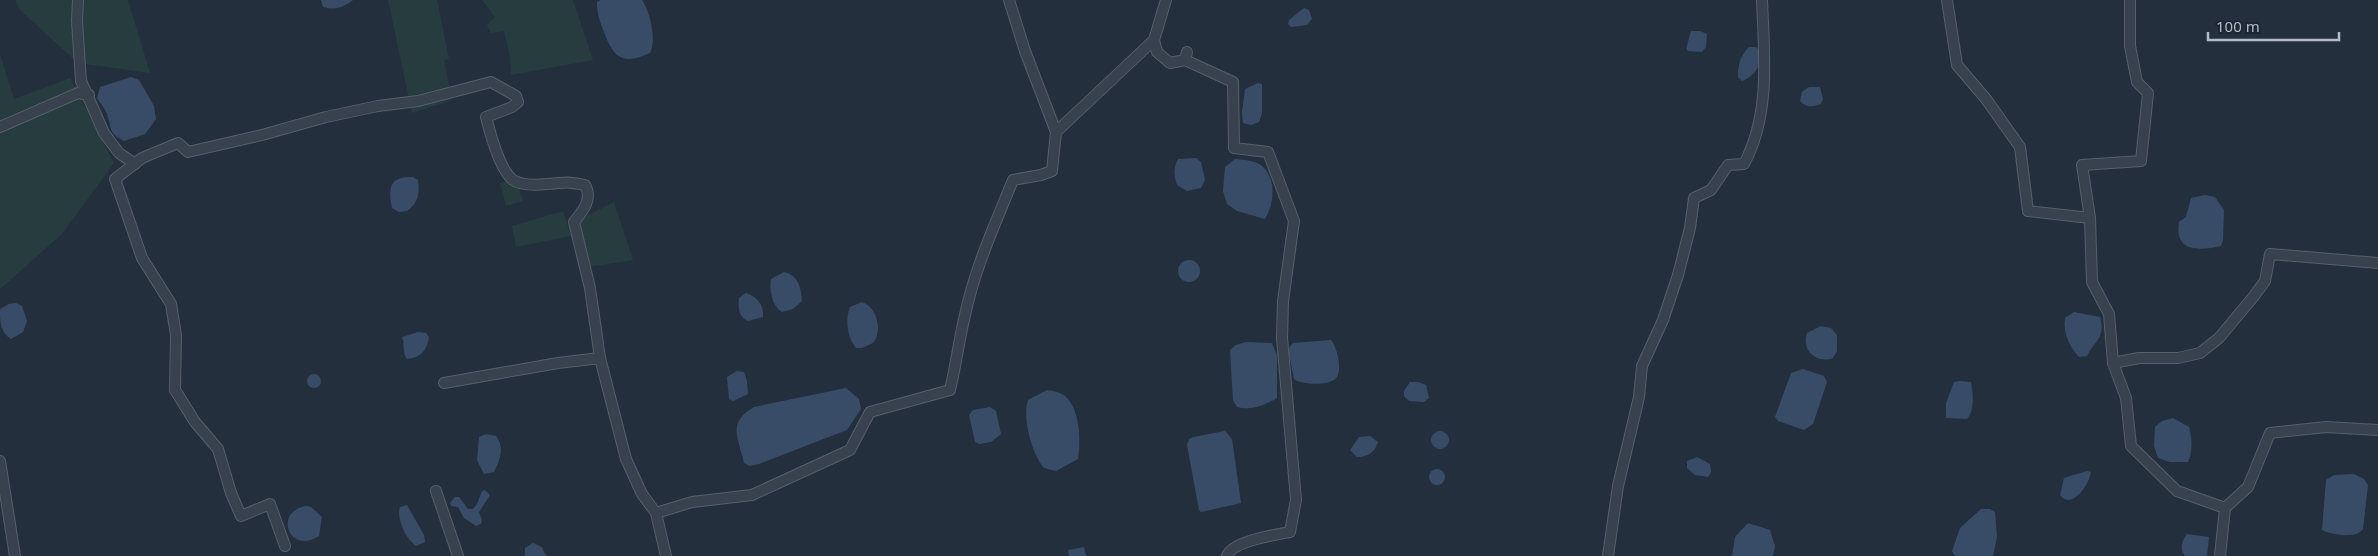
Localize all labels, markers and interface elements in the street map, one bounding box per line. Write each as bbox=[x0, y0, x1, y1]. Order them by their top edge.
scale bar bbox=[2208, 10, 2339, 42]
text: 100 m bbox=[2216, 16, 2260, 36]

